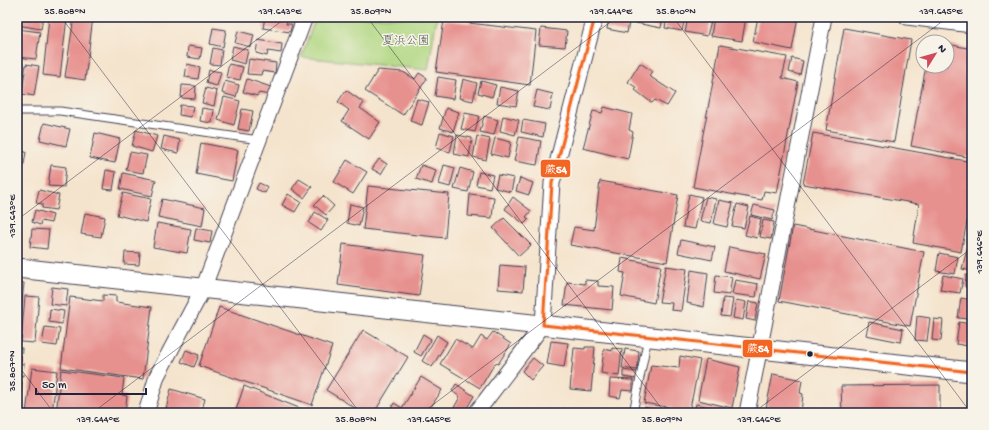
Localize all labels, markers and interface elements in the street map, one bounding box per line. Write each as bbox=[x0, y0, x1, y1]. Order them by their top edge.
text: 35.808°N bbox=[43, 6, 86, 18]
text: 139.643°E bbox=[257, 6, 302, 18]
text: 35.809°N bbox=[350, 6, 392, 18]
text: 139.644°E bbox=[589, 6, 633, 18]
text: 35.810°N bbox=[655, 6, 696, 18]
text: 139.645°E bbox=[918, 6, 963, 18]
park label: 夏浜公園 bbox=[382, 34, 430, 49]
north arrow bbox=[915, 34, 955, 74]
text: N bbox=[934, 43, 948, 56]
line badge: 蕨54 bbox=[540, 159, 571, 178]
text: 蕨54 bbox=[545, 164, 568, 177]
text: 139.643°E bbox=[7, 194, 19, 239]
text: 139.646°E bbox=[974, 230, 986, 274]
line badge: 蕨54 bbox=[742, 339, 773, 358]
text: 蕨54 bbox=[747, 343, 770, 356]
unlabelled marker bbox=[805, 349, 815, 359]
text: 35.807°N bbox=[7, 350, 19, 392]
scale bar bbox=[36, 370, 146, 396]
text: 50 m bbox=[42, 379, 67, 393]
text: 139.644°E bbox=[76, 414, 120, 426]
text: 35.808°N bbox=[334, 414, 377, 426]
text: 139.645°E bbox=[406, 414, 451, 426]
text: 35.809°N bbox=[641, 414, 683, 426]
text: 139.646°E bbox=[737, 414, 781, 426]

